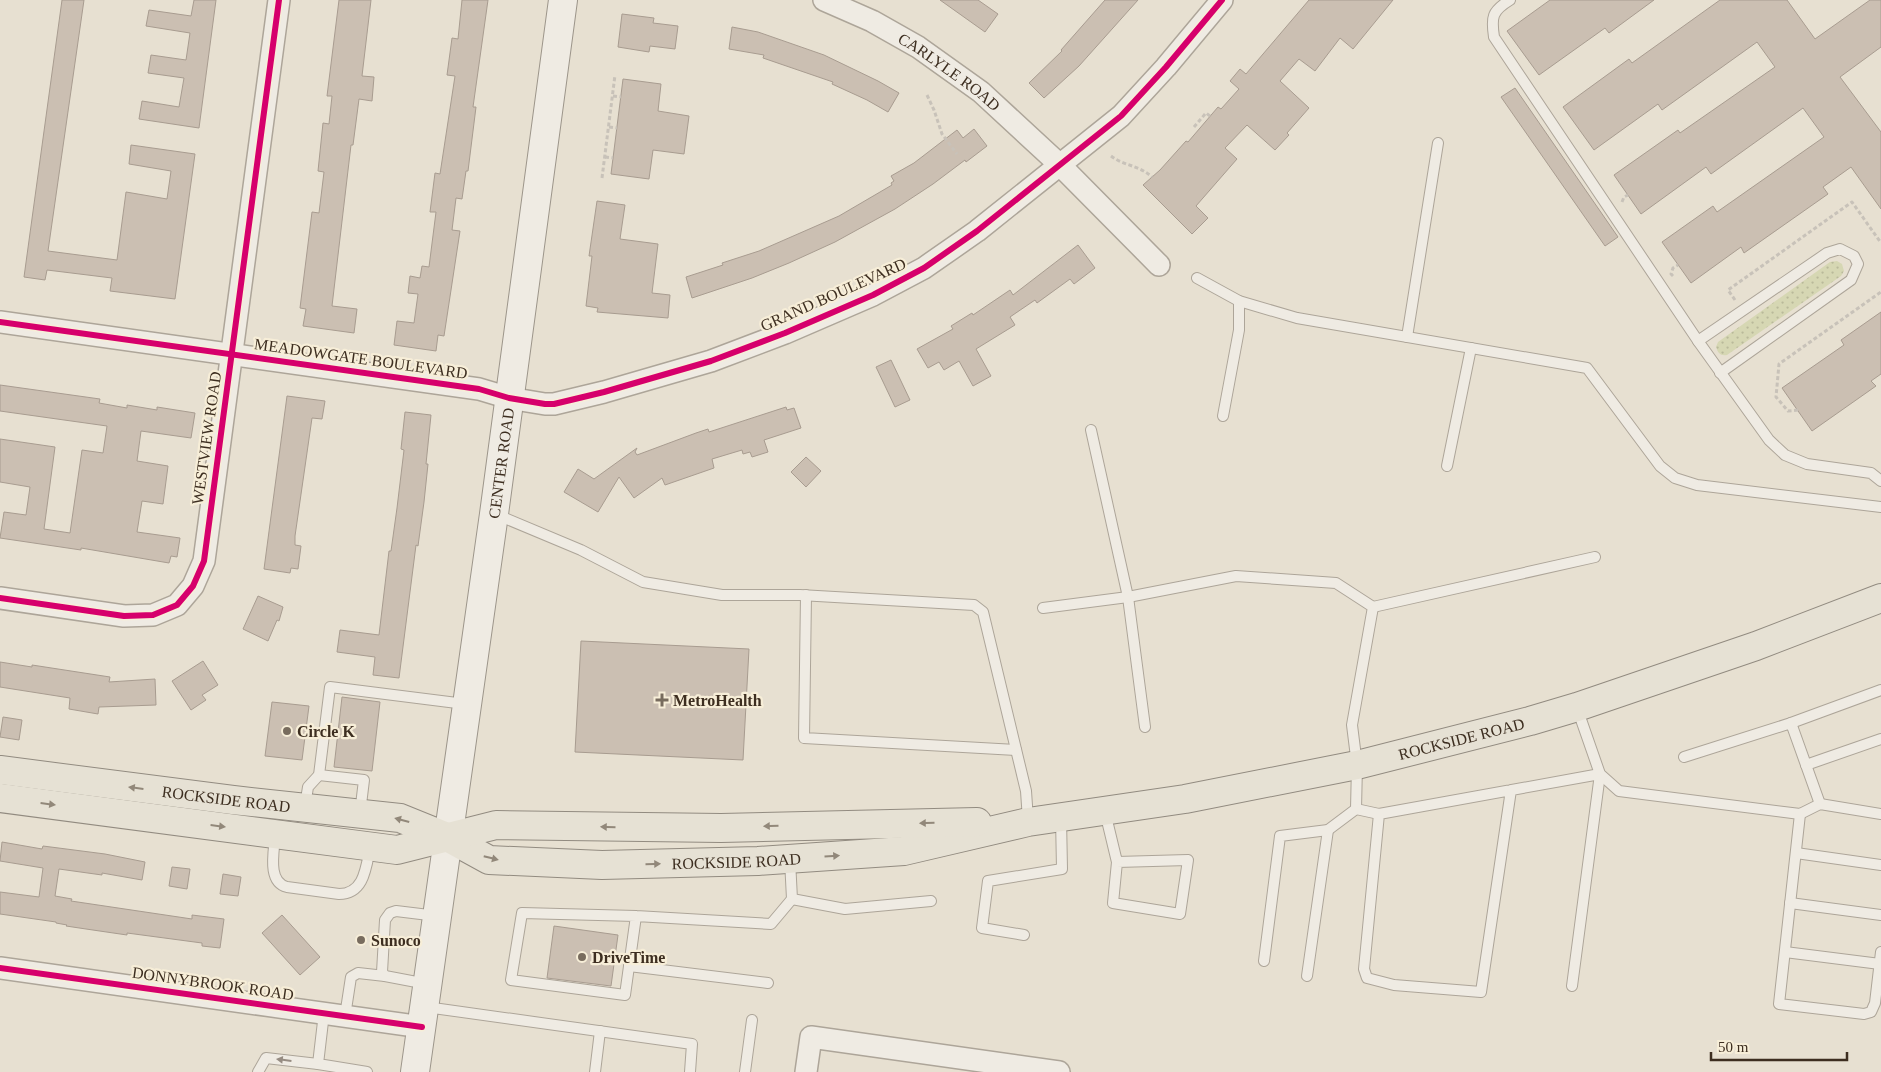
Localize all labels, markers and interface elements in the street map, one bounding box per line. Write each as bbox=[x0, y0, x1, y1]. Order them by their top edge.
street label: CARLYLE ROAD bbox=[895, 30, 1003, 114]
street label: GRAND BOULEVARD bbox=[758, 255, 909, 334]
street label: MEADOWGATE BOULEVARD bbox=[253, 335, 469, 382]
street label: WESTVIEW ROAD bbox=[189, 370, 224, 506]
street label: CENTER ROAD bbox=[485, 407, 517, 520]
place label: MetroHealth bbox=[673, 692, 762, 709]
marker: MetroHealth bbox=[655, 693, 669, 707]
street label: ROCKSIDE ROAD bbox=[1397, 715, 1526, 763]
place label: Circle K bbox=[297, 723, 355, 740]
marker: Circle K bbox=[281, 725, 293, 737]
one-way arrow bbox=[128, 783, 144, 791]
street label: ROCKSIDE ROAD bbox=[161, 783, 291, 815]
one-way arrow bbox=[41, 800, 57, 808]
one-way arrow bbox=[394, 816, 409, 824]
one-way arrow bbox=[918, 819, 934, 827]
one-way arrow bbox=[210, 822, 226, 830]
one-way arrow bbox=[762, 822, 778, 830]
one-way arrow bbox=[600, 823, 616, 831]
street label: ROCKSIDE ROAD bbox=[671, 850, 802, 872]
one-way arrow bbox=[825, 852, 841, 860]
one-way arrow bbox=[483, 854, 498, 862]
one-way arrow bbox=[645, 859, 661, 867]
place label: Sunoco bbox=[371, 932, 421, 949]
marker: Sunoco bbox=[355, 934, 367, 946]
place label: DriveTime bbox=[592, 949, 665, 966]
marker: DriveTime bbox=[576, 951, 588, 963]
street label: DONNYBROOK ROAD bbox=[131, 964, 295, 1003]
scale bar bbox=[1711, 1030, 1847, 1062]
text: 50 m bbox=[1718, 1039, 1749, 1055]
one-way arrow bbox=[276, 1056, 292, 1064]

